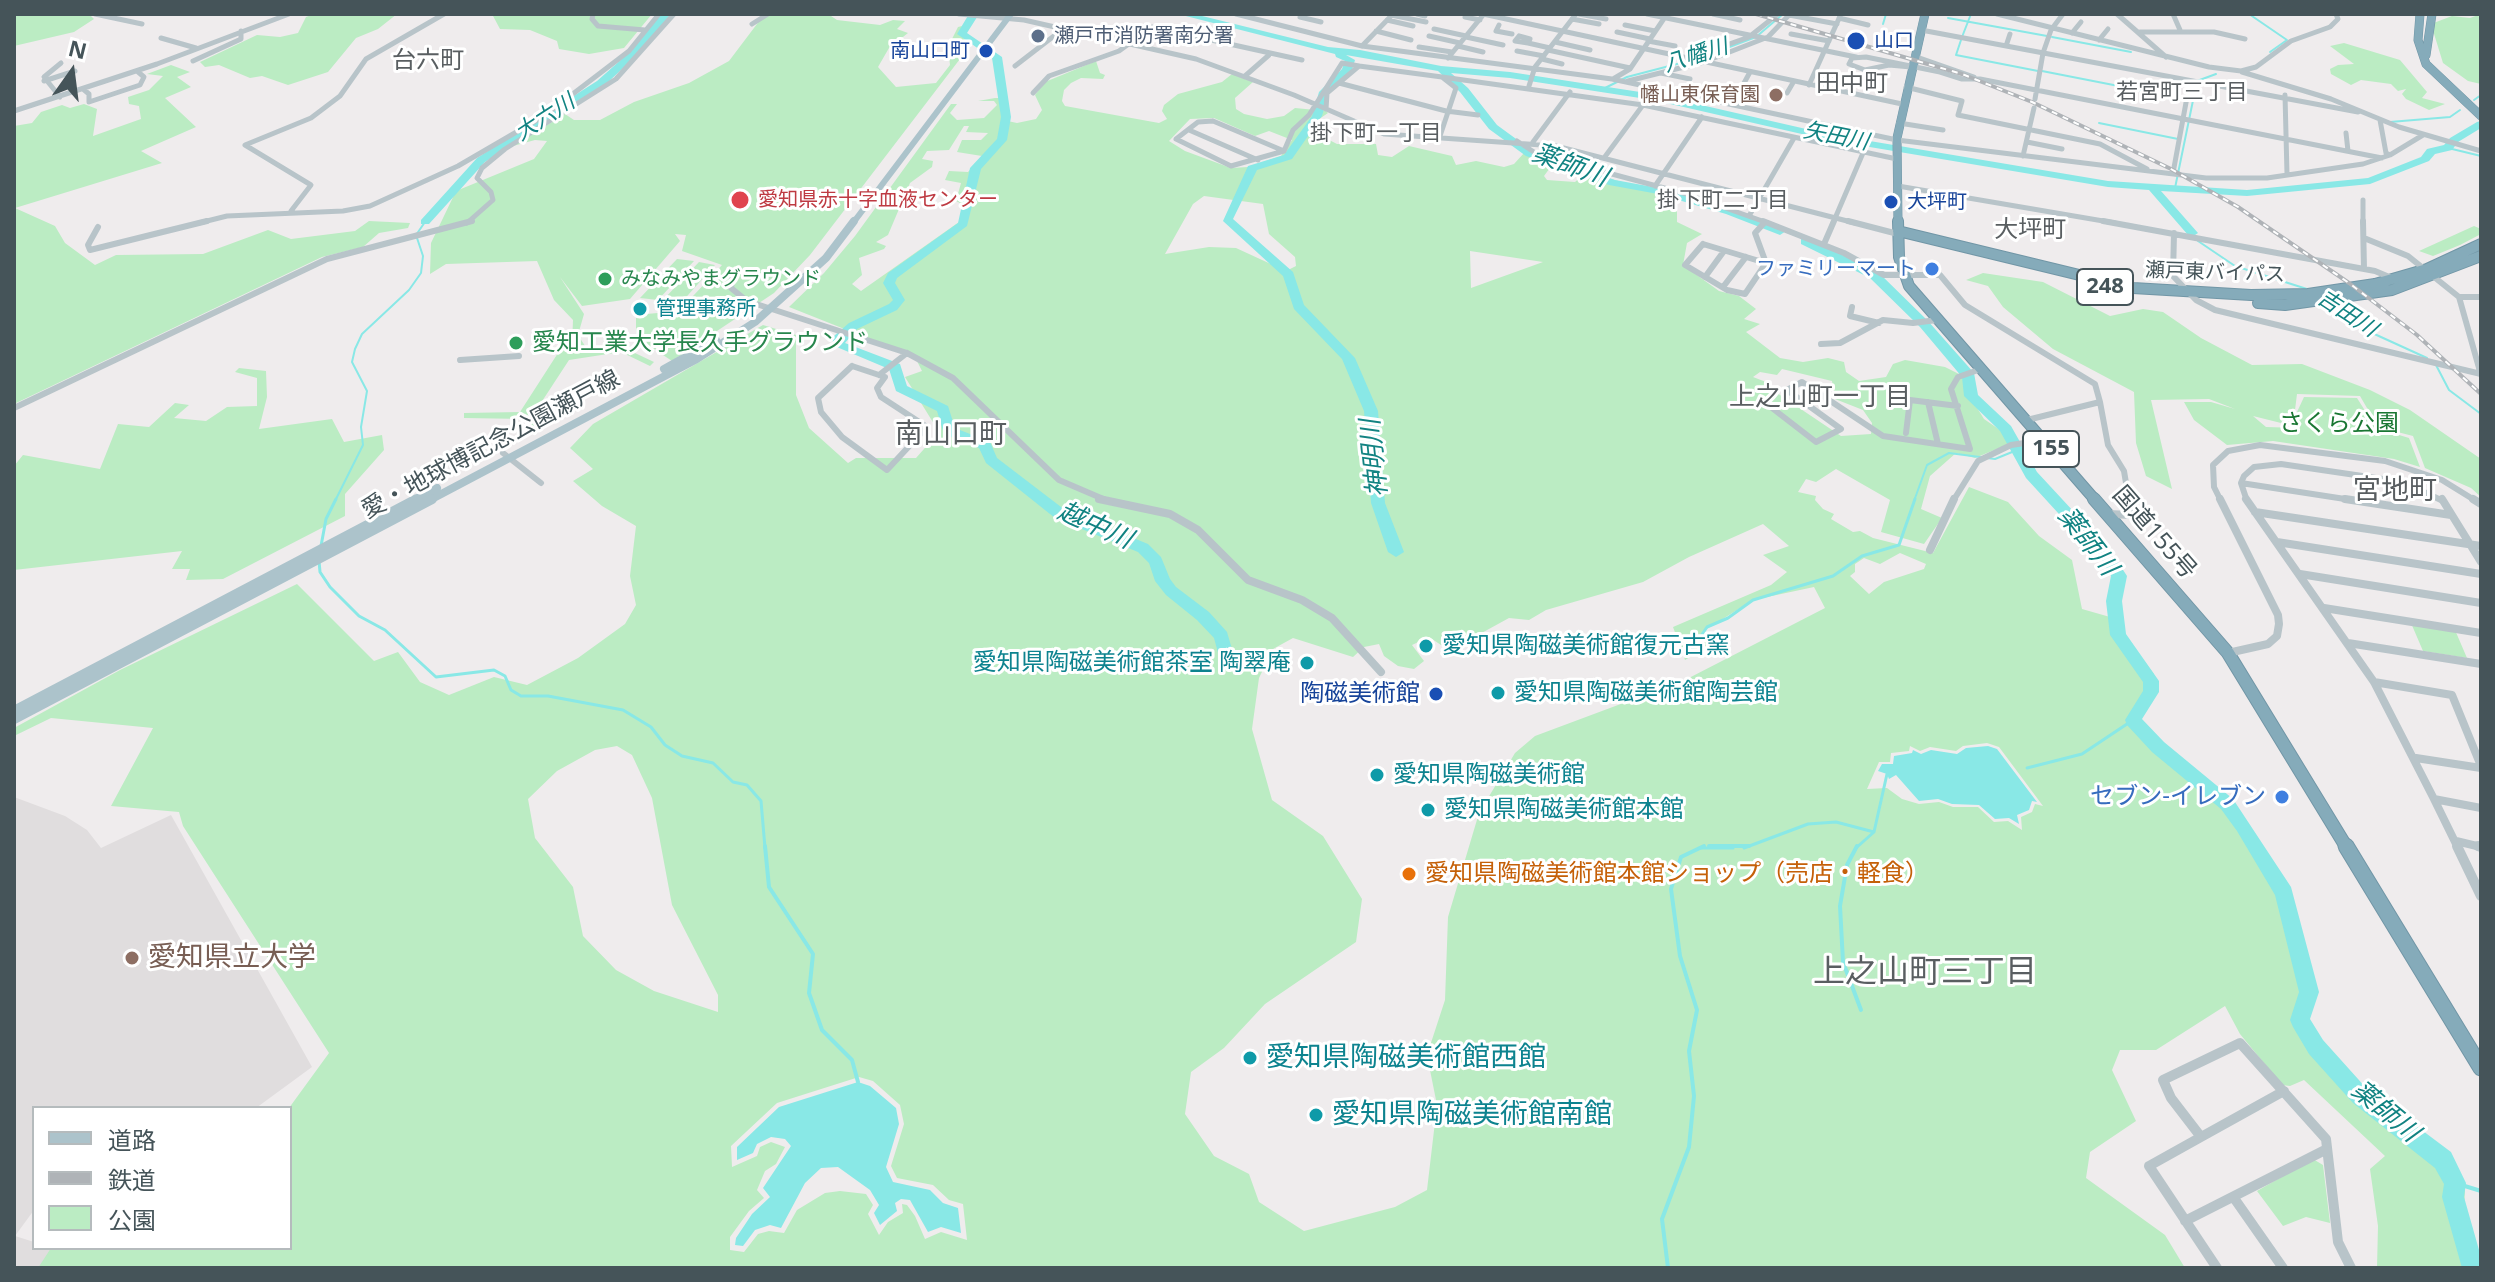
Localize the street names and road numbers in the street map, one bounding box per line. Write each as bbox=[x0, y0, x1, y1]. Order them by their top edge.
street label: 瀬戸東バイパス bbox=[2145, 259, 2285, 287]
road number: 248 bbox=[2077, 269, 2133, 305]
street label: 愛・地球博記念公園瀬戸線 bbox=[357, 365, 625, 525]
road number: 155 bbox=[2023, 431, 2079, 467]
street label: 国道155号 bbox=[2106, 481, 2202, 585]

